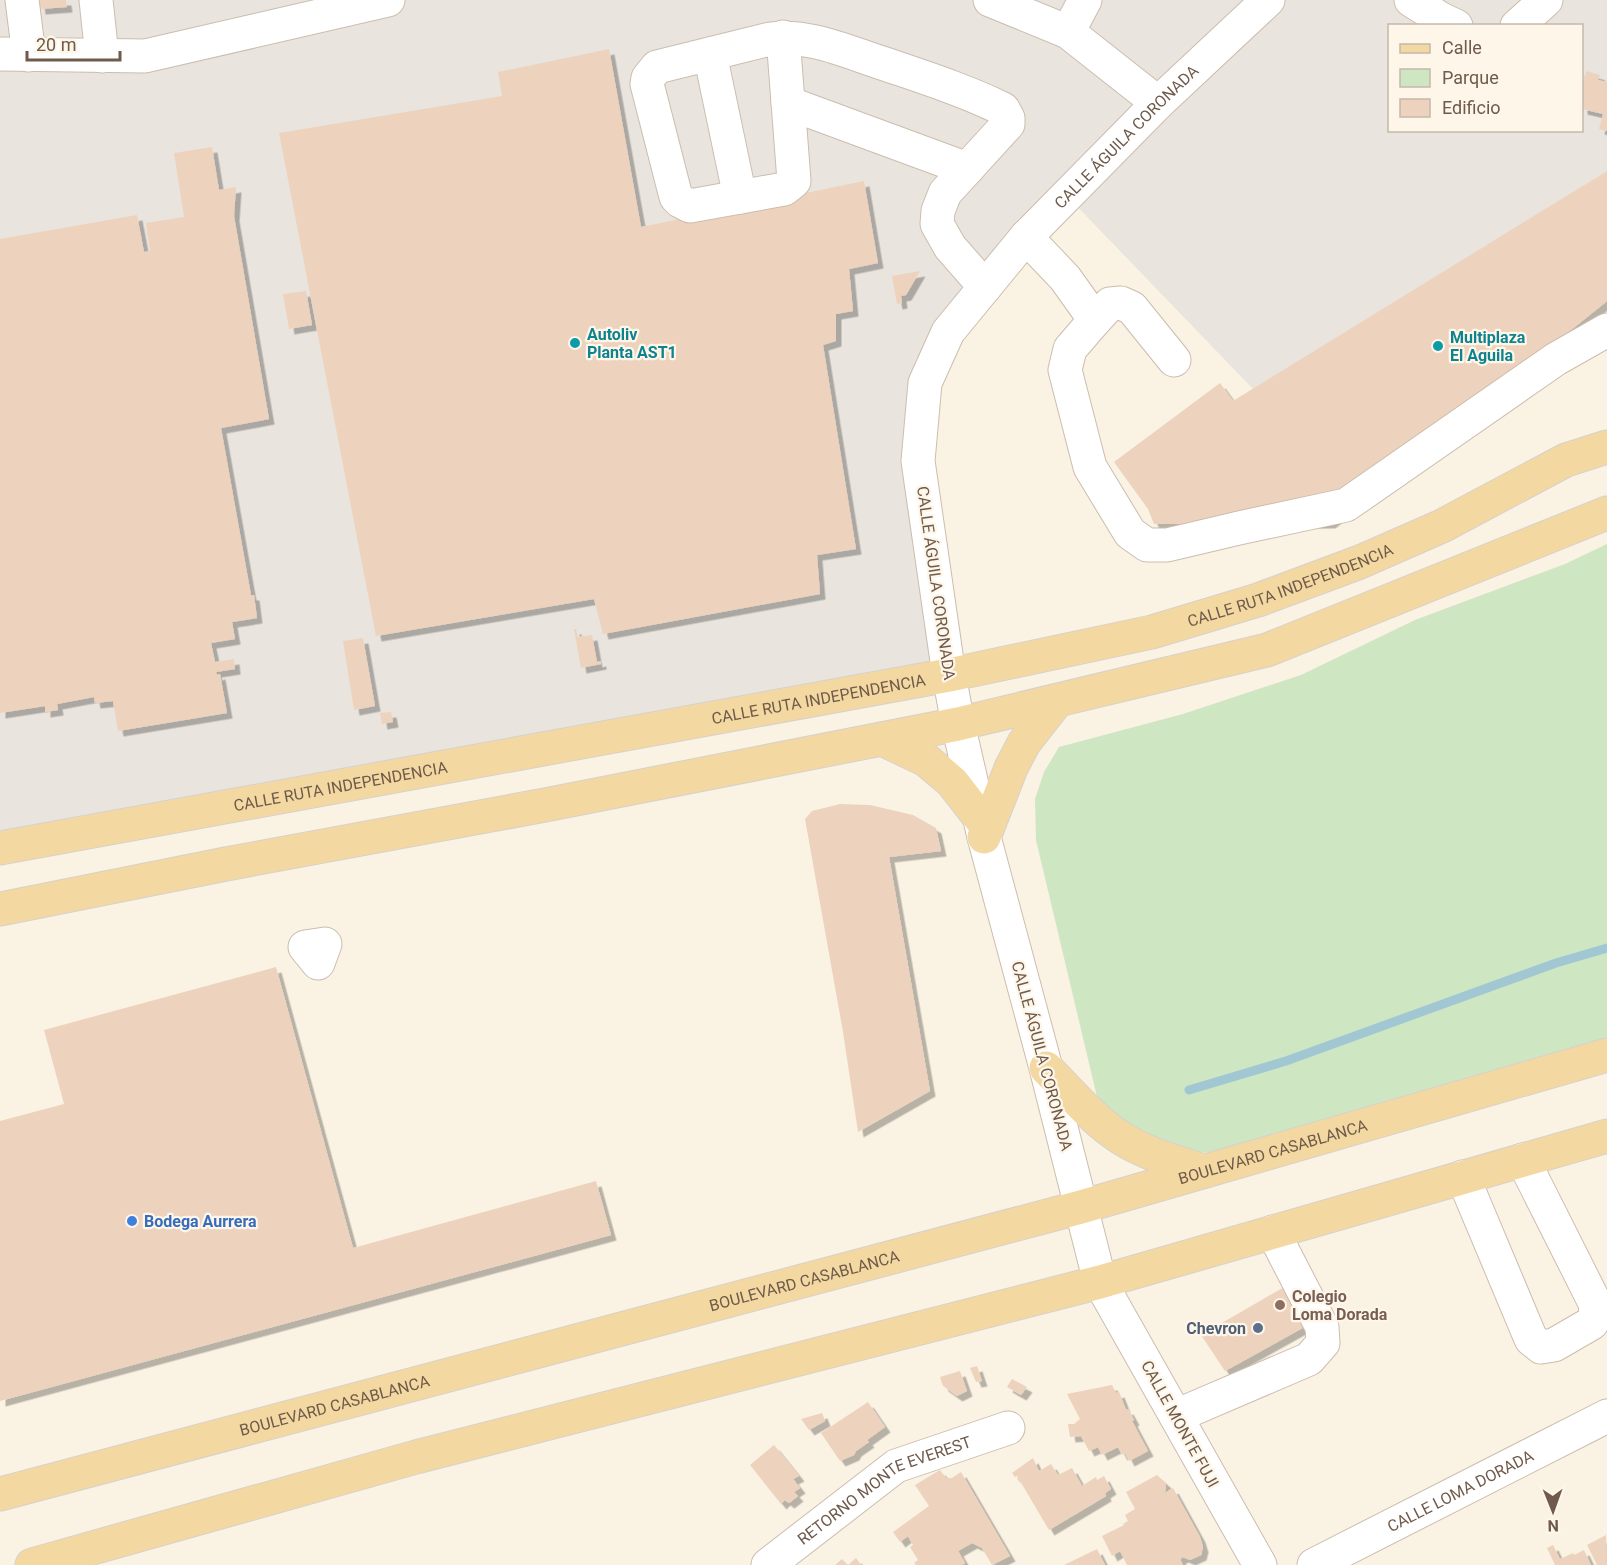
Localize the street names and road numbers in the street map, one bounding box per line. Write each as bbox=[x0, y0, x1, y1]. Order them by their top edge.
street label: CALLE ÁGUILA CORONADA bbox=[1050, 61, 1202, 212]
street label: CALLE ÁGUILA CORONADA bbox=[913, 485, 959, 682]
street label: CALLE RUTA INDEPENDENCIA bbox=[1185, 539, 1396, 630]
street label: CALLE RUTA INDEPENDENCIA bbox=[710, 670, 928, 728]
street label: CALLE RUTA INDEPENDENCIA bbox=[232, 757, 449, 815]
street label: CALLE ÁGUILA CORONADA bbox=[1008, 959, 1077, 1153]
street label: BOULEVARD CASABLANCA bbox=[1176, 1115, 1370, 1188]
street label: BOULEVARD CASABLANCA bbox=[707, 1246, 902, 1315]
street label: CALLE MONTE FUJI bbox=[1137, 1357, 1223, 1491]
street label: BOULEVARD CASABLANCA bbox=[237, 1371, 432, 1440]
street label: RETORNO MONTE EVEREST bbox=[793, 1432, 974, 1548]
street label: CALLE LOMA DORADA bbox=[1384, 1445, 1537, 1536]

